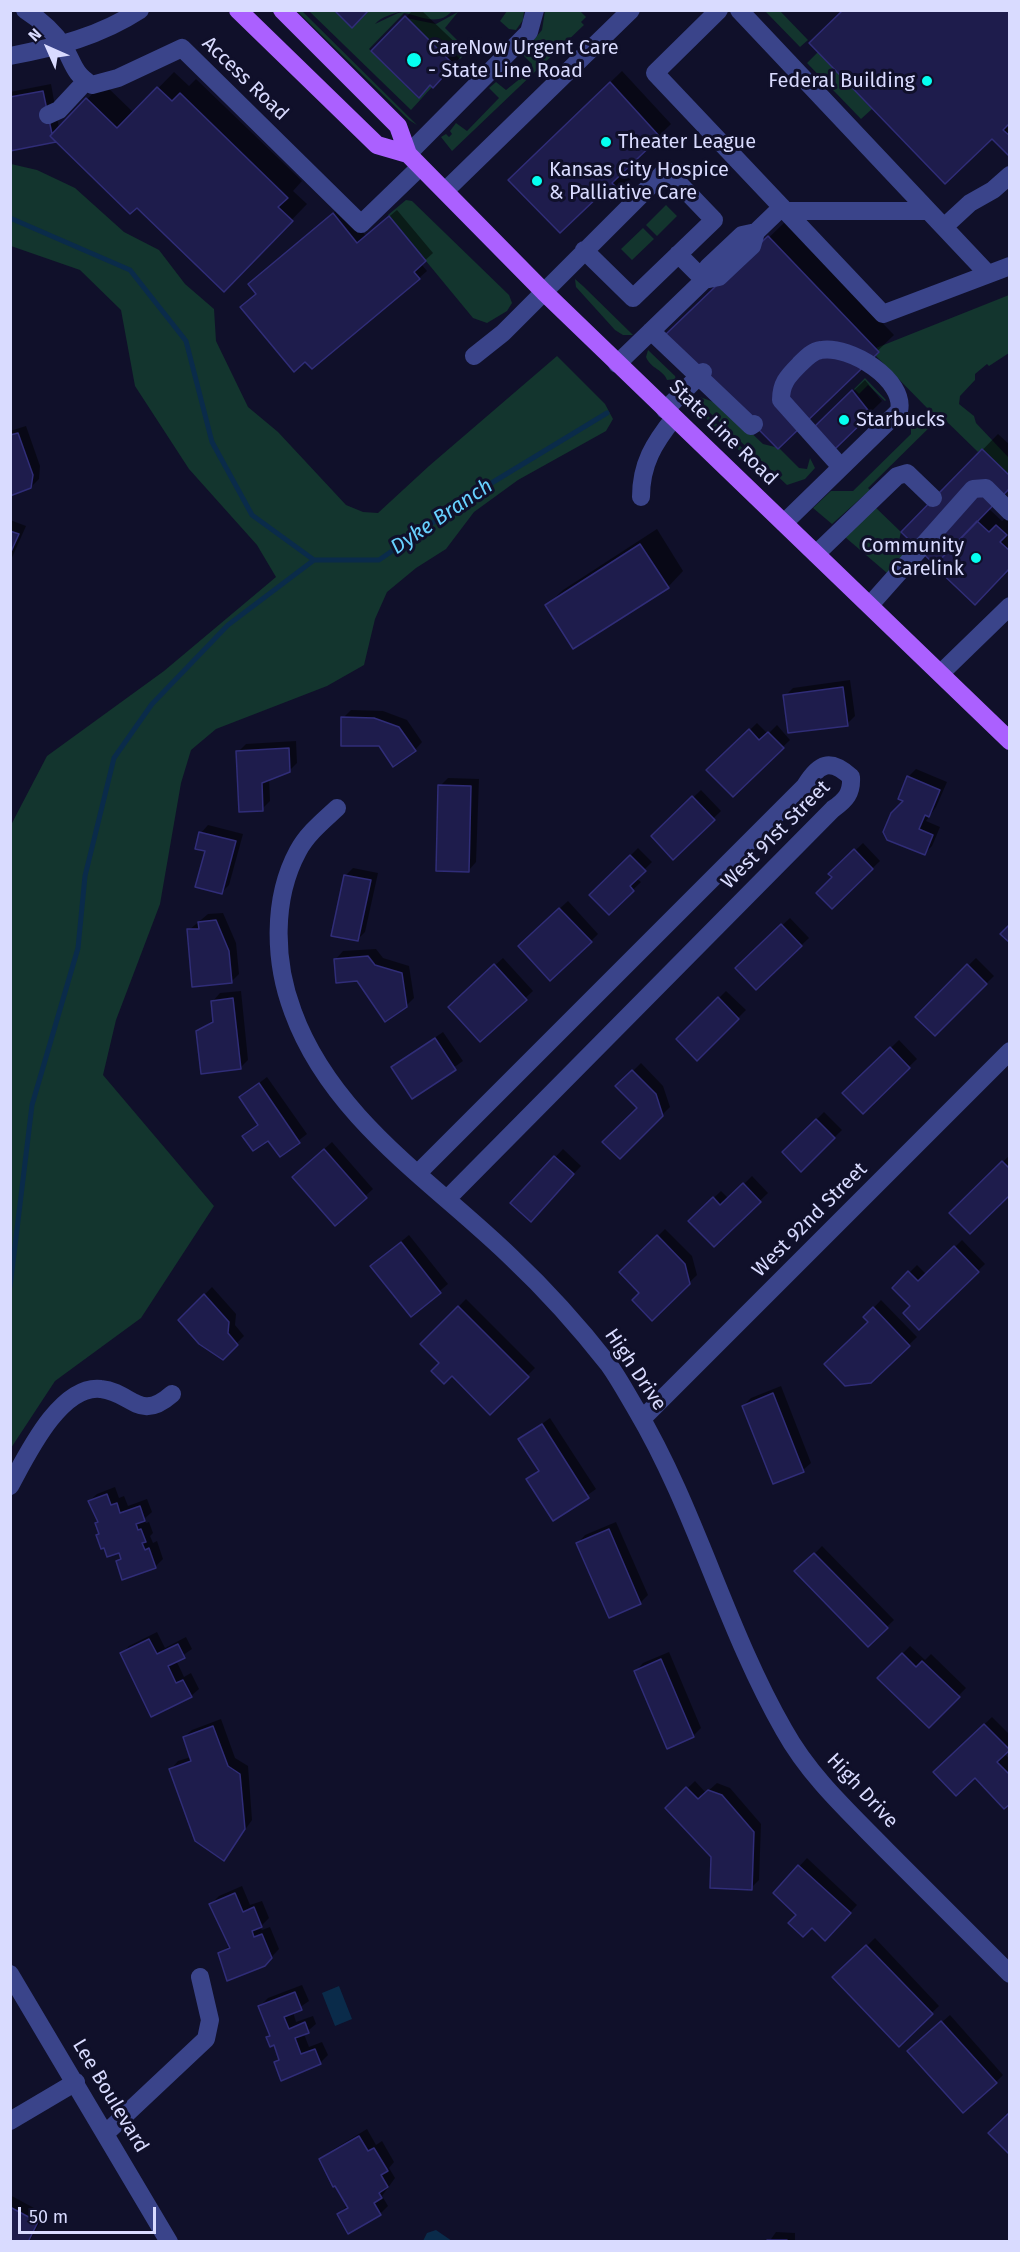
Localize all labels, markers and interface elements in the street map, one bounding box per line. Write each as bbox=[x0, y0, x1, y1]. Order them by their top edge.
north arrow bbox=[18, 18, 78, 78]
text: N bbox=[24, 24, 45, 45]
street label: Access Road bbox=[197, 32, 293, 126]
place label: CareNow Urgent Care - State Line Road bbox=[428, 36, 619, 83]
marker: CareNow Urgent Care - State Line Road bbox=[405, 51, 423, 69]
place label: Federal Building bbox=[768, 69, 915, 93]
marker: Federal Building bbox=[920, 74, 934, 88]
place label: Theater League bbox=[618, 130, 756, 154]
marker: Theater League bbox=[599, 135, 613, 149]
place label: Kansas City Hospice & Palliative Care bbox=[549, 158, 729, 205]
marker: Kansas City Hospice & Palliative Care bbox=[530, 174, 544, 188]
street label: State Line Road bbox=[664, 375, 782, 491]
place label: Starbucks bbox=[856, 408, 945, 432]
marker: Starbucks bbox=[837, 413, 851, 427]
water label: Dyke Branch bbox=[386, 474, 498, 560]
place label: Community Carelink bbox=[861, 534, 964, 581]
marker: Community Carelink bbox=[969, 551, 983, 565]
street label: West 91st Street bbox=[717, 776, 835, 894]
street label: West 92nd Street bbox=[748, 1158, 872, 1282]
street label: High Drive bbox=[599, 1325, 671, 1415]
street label: High Drive bbox=[821, 1749, 903, 1833]
street label: Lee Boulevard bbox=[67, 2035, 153, 2157]
scale bar bbox=[21, 2195, 159, 2233]
text: 50 m bbox=[29, 2206, 68, 2228]

